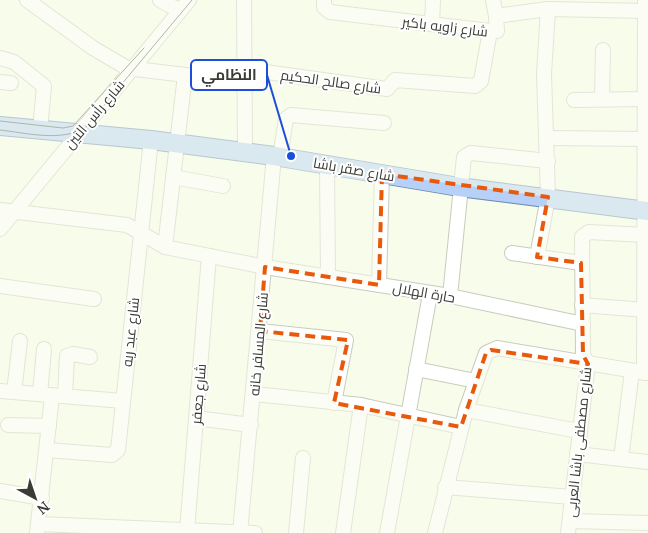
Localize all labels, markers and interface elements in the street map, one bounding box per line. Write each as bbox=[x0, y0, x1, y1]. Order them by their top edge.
street label: شارع زاويه باكير bbox=[400, 11, 489, 41]
callout: النظامي bbox=[191, 60, 267, 90]
text: النظامي bbox=[201, 64, 257, 87]
street label: شارع صالح الحكيم bbox=[279, 65, 382, 98]
street label: شارع رأس التين bbox=[60, 76, 128, 152]
street label: شارع صقر باشا bbox=[312, 152, 396, 186]
street label: حارة الهلال bbox=[391, 277, 457, 307]
street label: شارع المسافر خانه bbox=[244, 291, 272, 397]
street label: شارع عبد ربه bbox=[117, 296, 143, 368]
street label: شارع جعفر bbox=[186, 363, 210, 426]
street label: شارع مصطفى باشا العربى bbox=[561, 366, 595, 518]
north arrow bbox=[10, 473, 60, 523]
text: N bbox=[33, 498, 54, 519]

